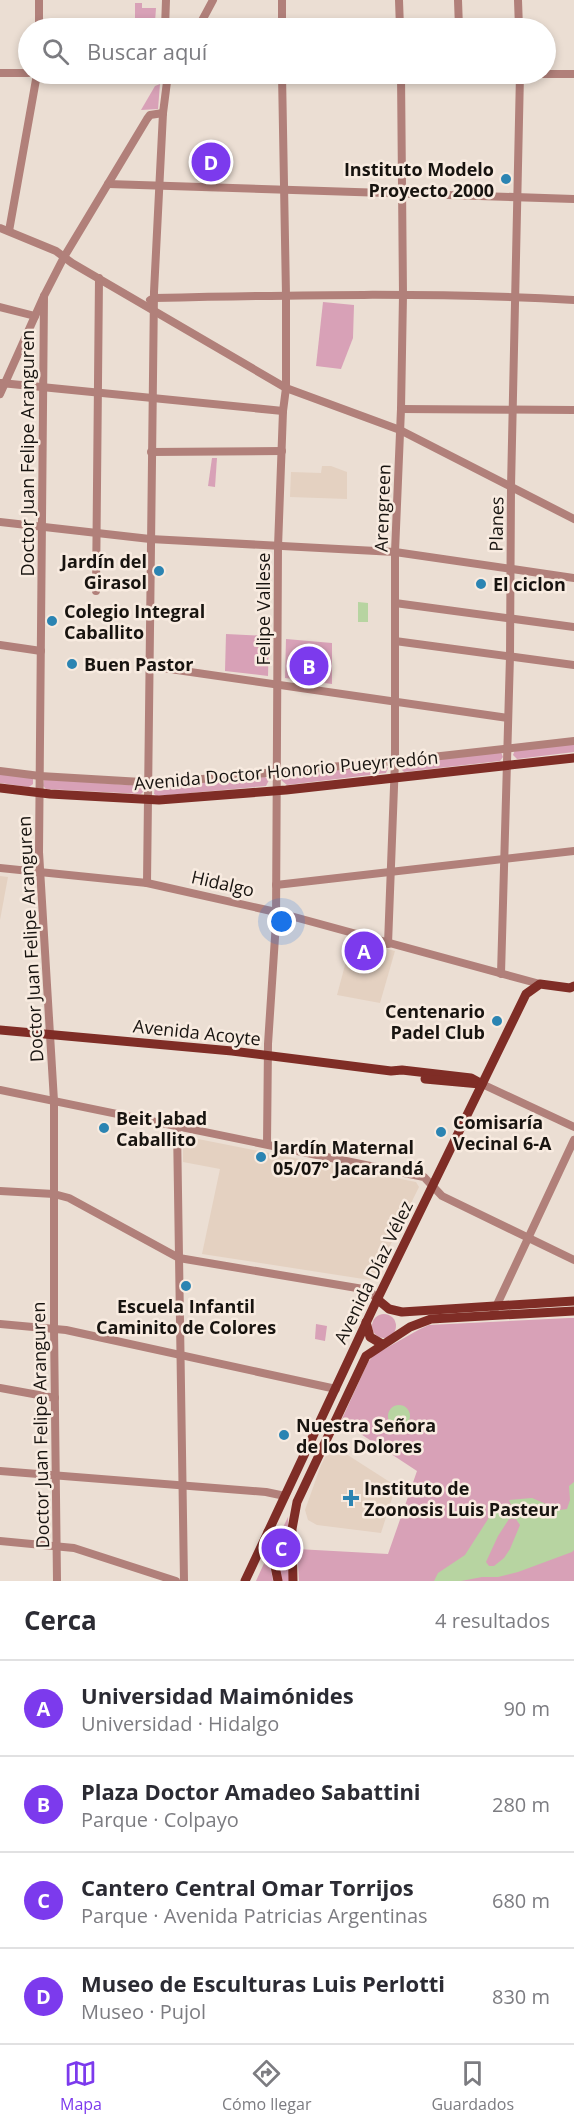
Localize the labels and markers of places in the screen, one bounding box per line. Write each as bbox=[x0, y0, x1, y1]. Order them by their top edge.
pin: D bbox=[192, 140, 230, 184]
place label: Instituto Modelo Proyecto 2000 bbox=[344, 157, 494, 202]
marker: Instituto Modelo Proyecto 2000 bbox=[499, 172, 513, 186]
place label: Jardín del Girasol bbox=[59, 549, 147, 594]
marker: Jardín del Girasol bbox=[152, 564, 166, 578]
place label: El ciclon bbox=[493, 572, 566, 596]
marker: El ciclon bbox=[474, 577, 488, 591]
place label: Colegio Integral Caballito bbox=[64, 599, 205, 644]
marker: Colegio Integral Caballito bbox=[45, 614, 59, 628]
pin: B bbox=[290, 644, 328, 688]
place label: Buen Pastor bbox=[84, 652, 193, 676]
marker: Buen Pastor bbox=[65, 657, 79, 671]
pin: A bbox=[344, 928, 384, 974]
place label: Centenario Padel Club bbox=[385, 999, 485, 1044]
marker: Centenario Padel Club bbox=[490, 1014, 504, 1028]
place label: Beit Jabad Caballito bbox=[116, 1106, 207, 1151]
place label: Comisaría Vecinal 6-A bbox=[453, 1110, 552, 1155]
marker: Beit Jabad Caballito bbox=[97, 1121, 111, 1135]
marker: Comisaría Vecinal 6-A bbox=[434, 1125, 448, 1139]
place label: Jardín Maternal 05/07° Jacarandá bbox=[271, 1135, 424, 1180]
marker: Jardín Maternal 05/07° Jacarandá bbox=[254, 1150, 268, 1164]
marker: Escuela Infantil Caminito de Colores bbox=[179, 1279, 193, 1293]
place label: Escuela Infantil Caminito de Colores bbox=[96, 1294, 276, 1339]
place label: Nuestra Señora de los Dolores bbox=[296, 1413, 436, 1458]
marker: Nuestra Señora de los Dolores bbox=[277, 1428, 291, 1442]
place label: Instituto de Zoonosis Luis Pasteur bbox=[364, 1476, 558, 1521]
marker: Instituto de Zoonosis Luis Pasteur bbox=[342, 1489, 360, 1507]
pin: C bbox=[262, 1526, 300, 1570]

